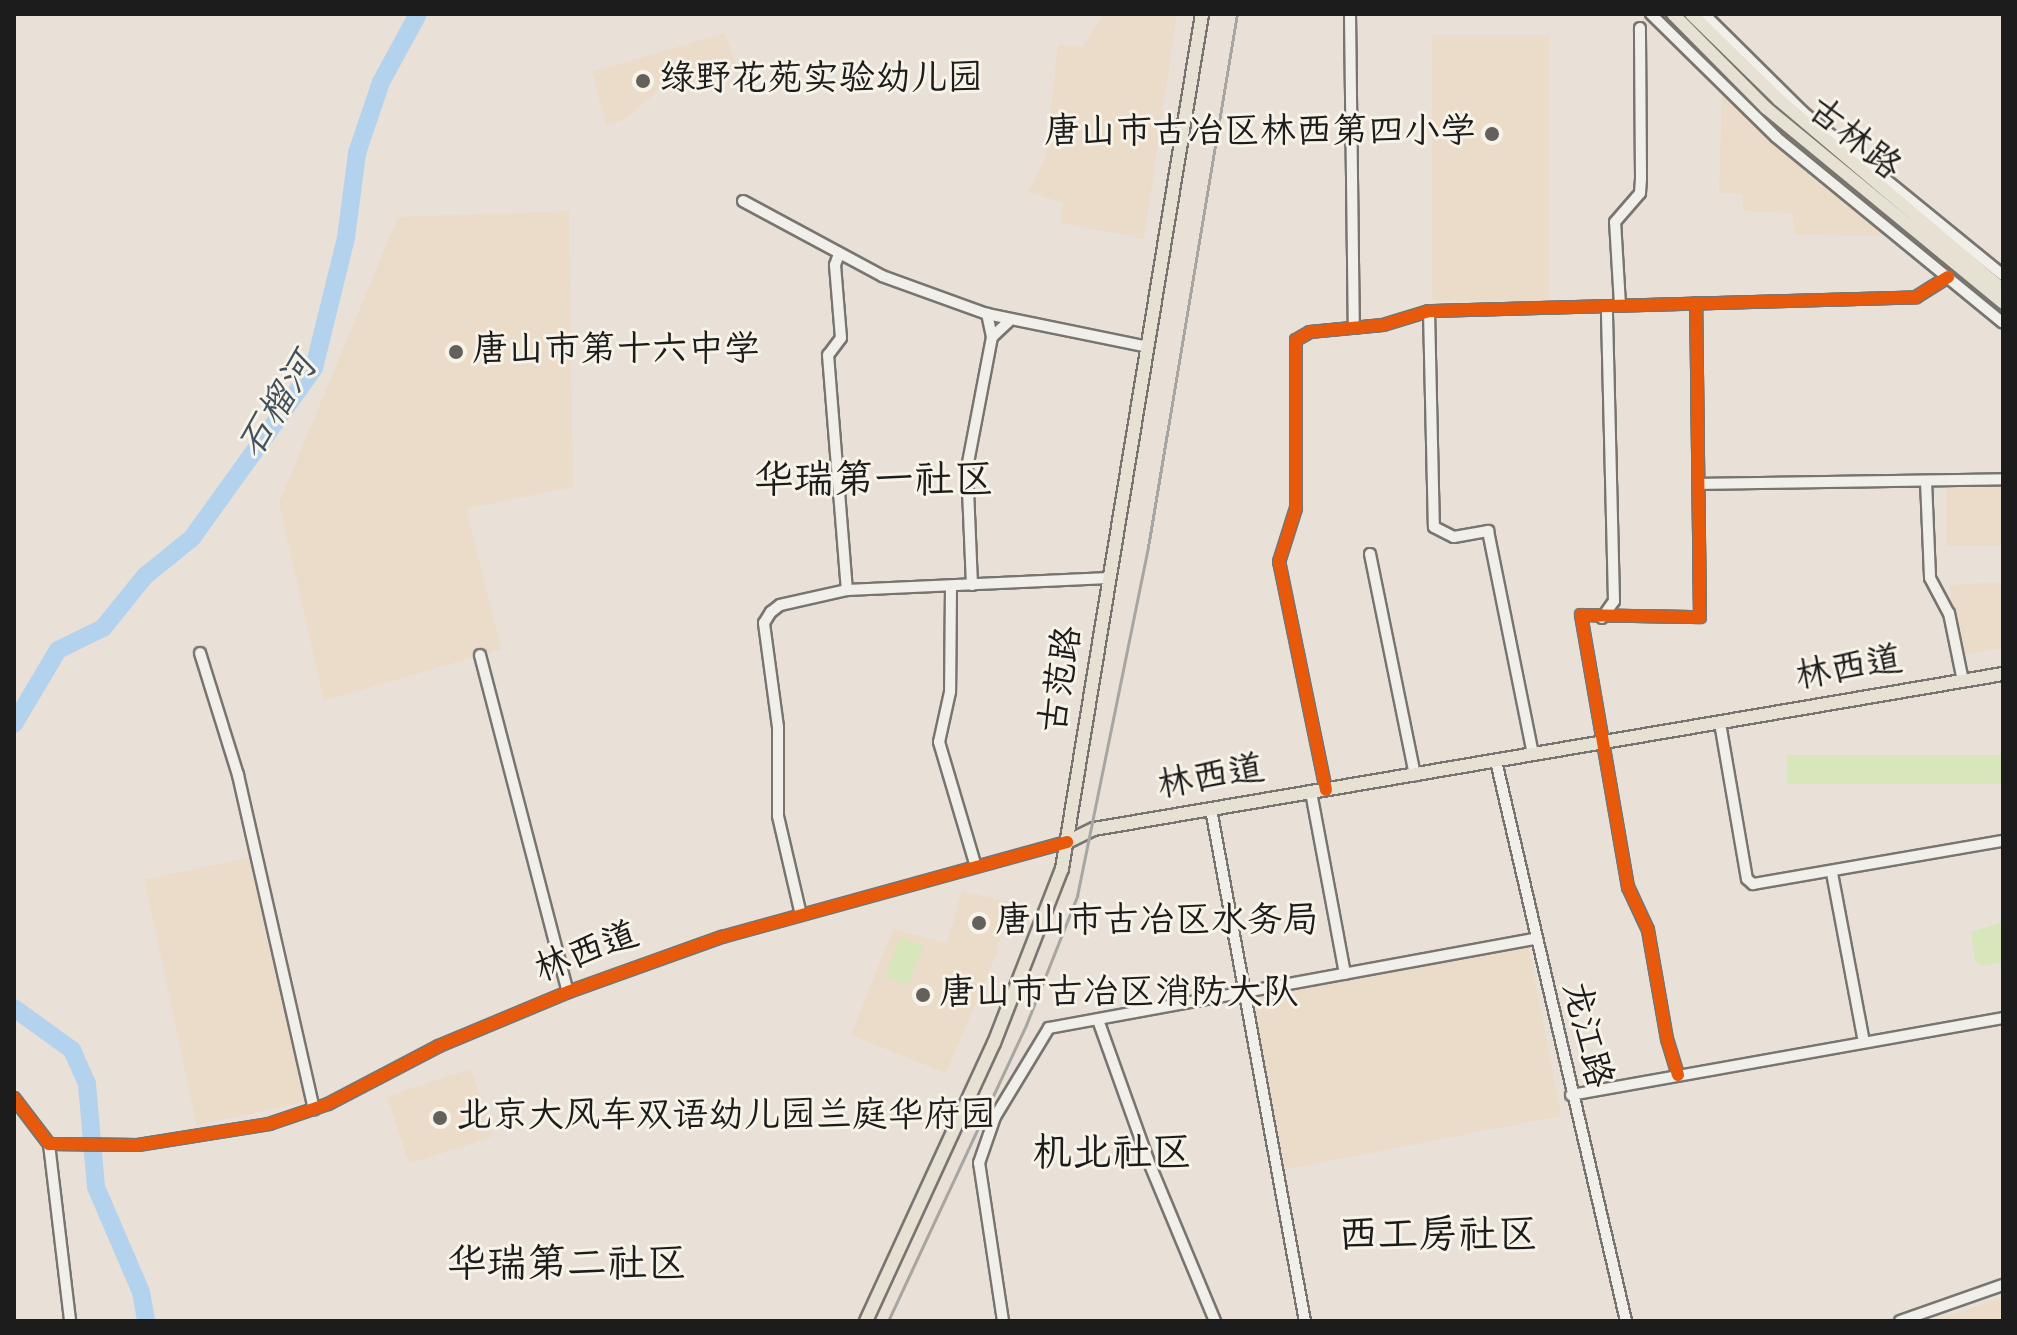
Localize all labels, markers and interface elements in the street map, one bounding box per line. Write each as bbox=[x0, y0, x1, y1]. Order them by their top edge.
place label: 绿野花苑实验幼儿园 bbox=[659, 59, 983, 103]
marker: 绿野花苑实验幼儿园 bbox=[634, 72, 652, 90]
street label: 古林路 bbox=[1797, 89, 1909, 191]
place label: 唐山市古冶区林西第四小学 bbox=[1044, 112, 1476, 156]
marker: 唐山市古冶区林西第四小学 bbox=[1483, 125, 1501, 143]
place label: 唐山市第十六中学 bbox=[472, 330, 760, 374]
marker: 唐山市第十六中学 bbox=[447, 343, 465, 361]
water label: 石榴河 bbox=[230, 347, 330, 467]
district label: 华瑞第一社区 bbox=[754, 459, 994, 507]
street label: 古范路 bbox=[1033, 623, 1093, 737]
street label: 林西道 bbox=[1792, 639, 1906, 701]
street label: 林西道 bbox=[1154, 748, 1268, 810]
place label: 唐山市古冶区水务局 bbox=[995, 901, 1319, 945]
street label: 林西道 bbox=[529, 914, 645, 994]
marker: 唐山市古冶区水务局 bbox=[970, 914, 988, 932]
place label: 唐山市古冶区消防大队 bbox=[939, 973, 1299, 1017]
street label: 龙江路 bbox=[1551, 977, 1619, 1093]
marker: 唐山市古冶区消防大队 bbox=[914, 986, 932, 1004]
place label: 北京大风车双语幼儿园兰庭华府园 bbox=[456, 1096, 996, 1140]
marker: 北京大风车双语幼儿园兰庭华府园 bbox=[431, 1109, 449, 1127]
district label: 机北社区 bbox=[1032, 1132, 1192, 1180]
district label: 西工房社区 bbox=[1338, 1214, 1538, 1262]
district label: 华瑞第二社区 bbox=[447, 1243, 687, 1291]

